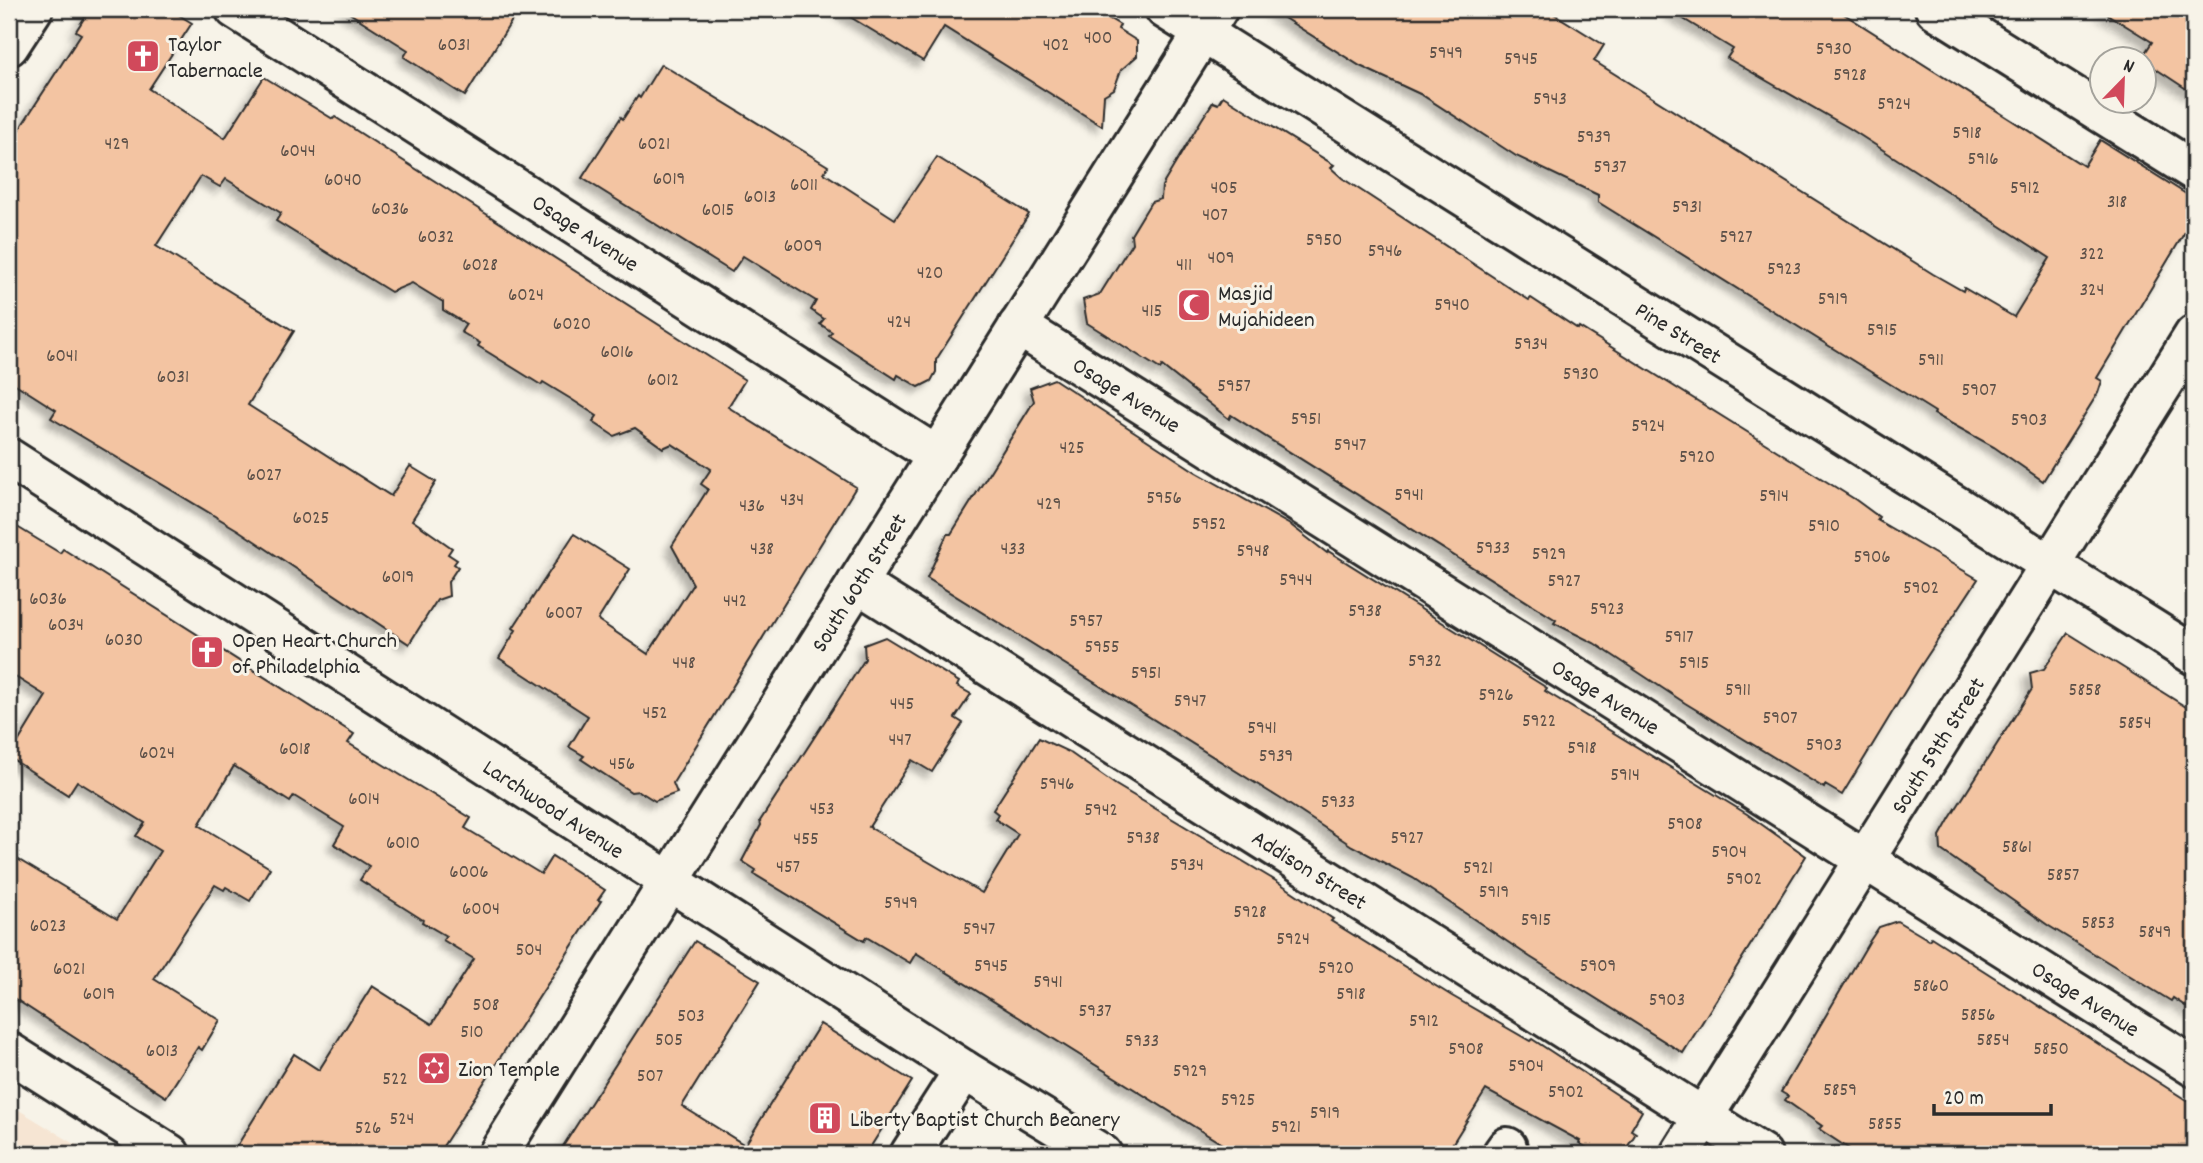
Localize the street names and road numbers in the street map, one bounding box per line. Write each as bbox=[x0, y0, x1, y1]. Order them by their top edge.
street label: Osage Avenue bbox=[524, 188, 644, 282]
street label: Pine Street bbox=[1627, 295, 1727, 375]
street label: Osage Avenue bbox=[1065, 351, 1186, 443]
street label: South 60th Street bbox=[805, 508, 917, 660]
street label: Osage Avenue bbox=[1544, 653, 1665, 745]
street label: South 59th Street bbox=[1885, 672, 1995, 822]
street label: Larchwood Avenue bbox=[475, 753, 629, 869]
street label: Addison Street bbox=[1244, 824, 1372, 920]
street label: Osage Avenue bbox=[2024, 955, 2145, 1047]

